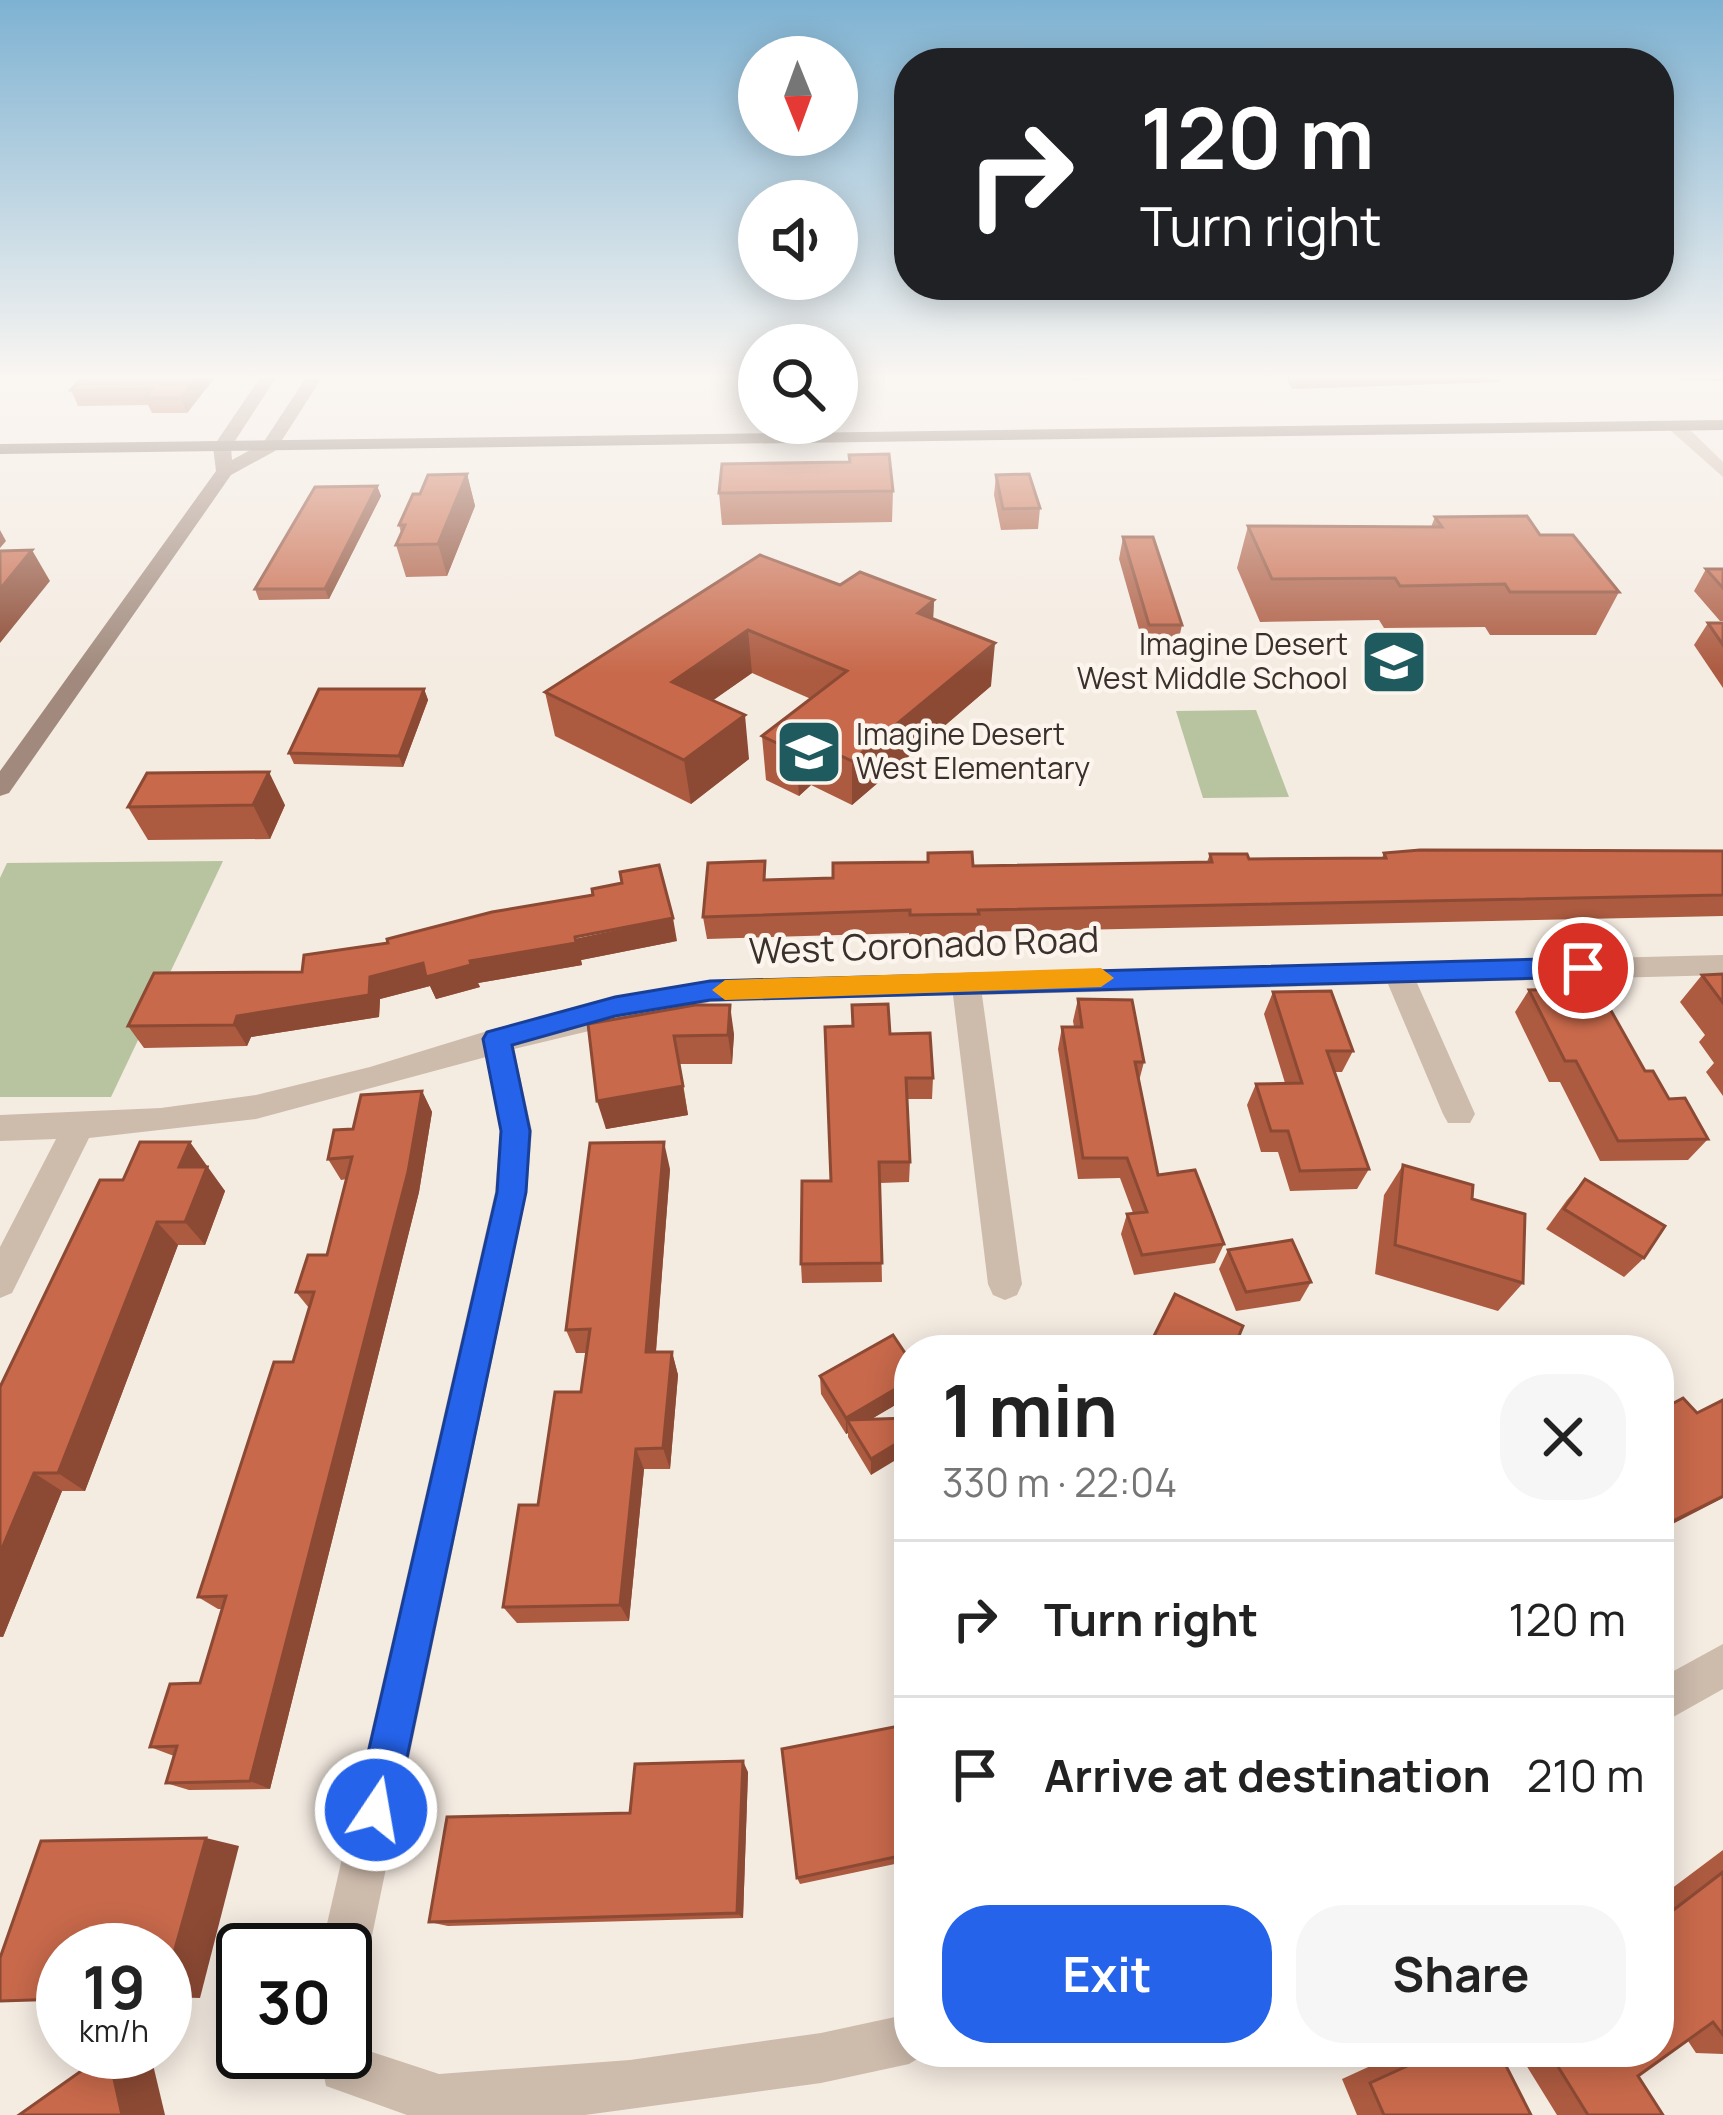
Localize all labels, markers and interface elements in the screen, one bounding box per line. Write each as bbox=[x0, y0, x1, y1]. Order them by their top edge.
north arrow bbox=[738, 36, 858, 156]
map controls bbox=[738, 36, 858, 444]
text: 120 m bbox=[1140, 79, 1374, 194]
icon: right bbox=[942, 96, 1098, 252]
button: sound bbox=[738, 180, 858, 300]
text: Turn right bbox=[1140, 188, 1382, 262]
button: search bbox=[738, 324, 858, 444]
place label: Imagine Desert West Middle School bbox=[1077, 623, 1348, 698]
school or university icon: Imagine Desert West Middle School bbox=[1359, 627, 1429, 697]
place label: Imagine Desert West Elementary bbox=[856, 713, 1090, 788]
school or university icon: Imagine Desert West Elementary bbox=[774, 717, 844, 787]
street label: West Coronado Road bbox=[748, 914, 1100, 975]
pin bbox=[1532, 917, 1634, 1019]
icon: arrive bbox=[1550, 935, 1616, 1001]
text: 1 min bbox=[942, 1360, 1118, 1459]
button: close bbox=[1500, 1374, 1626, 1500]
text: 330 m · 22:04 bbox=[942, 1455, 1177, 1509]
icon: right bbox=[942, 1586, 1008, 1652]
text: Turn right bbox=[1044, 1588, 1258, 1650]
text: 120 m bbox=[1508, 1588, 1626, 1650]
icon: arrive bbox=[942, 1742, 1008, 1808]
text: Arrive at destination bbox=[1044, 1744, 1491, 1806]
text: 210 m bbox=[1527, 1744, 1644, 1806]
position arrow bbox=[313, 1747, 439, 1873]
button: Exit bbox=[942, 1905, 1272, 2043]
button: Share bbox=[1296, 1905, 1626, 2043]
speed limit sign: 30 bbox=[216, 1923, 372, 2079]
text: 19 bbox=[82, 1945, 146, 2027]
text: km/h bbox=[79, 2010, 149, 2051]

